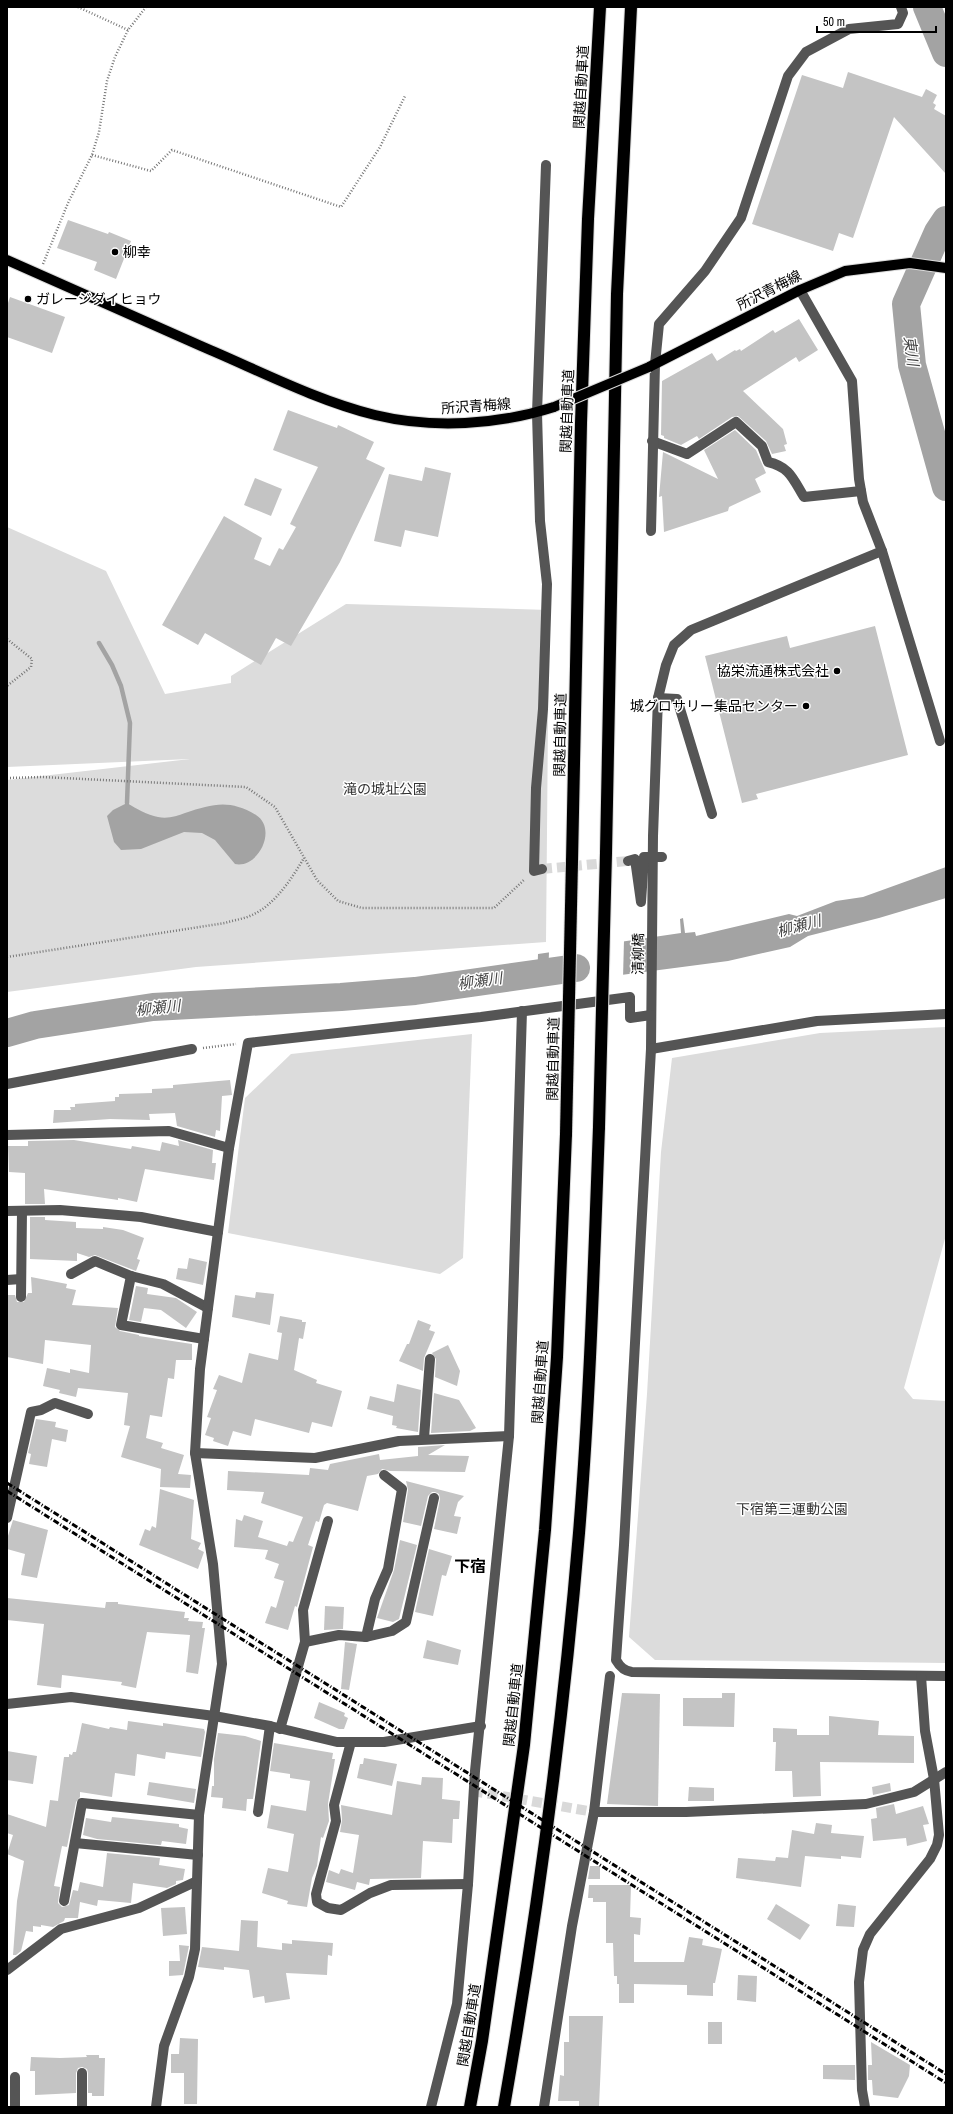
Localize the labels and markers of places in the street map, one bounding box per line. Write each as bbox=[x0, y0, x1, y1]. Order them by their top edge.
place label: 柳幸 bbox=[123, 243, 151, 261]
marker: 柳幸 bbox=[110, 247, 120, 257]
place label: ガレージダイヒョウ bbox=[36, 290, 161, 308]
marker: ガレージダイヒョウ bbox=[23, 294, 33, 304]
place label: 協栄流通株式会社 bbox=[717, 662, 829, 680]
marker: 協栄流通株式会社 bbox=[832, 666, 842, 676]
place label: 城グロサリー集品センター bbox=[630, 697, 798, 715]
marker: 城グロサリー集品センター bbox=[801, 701, 811, 711]

